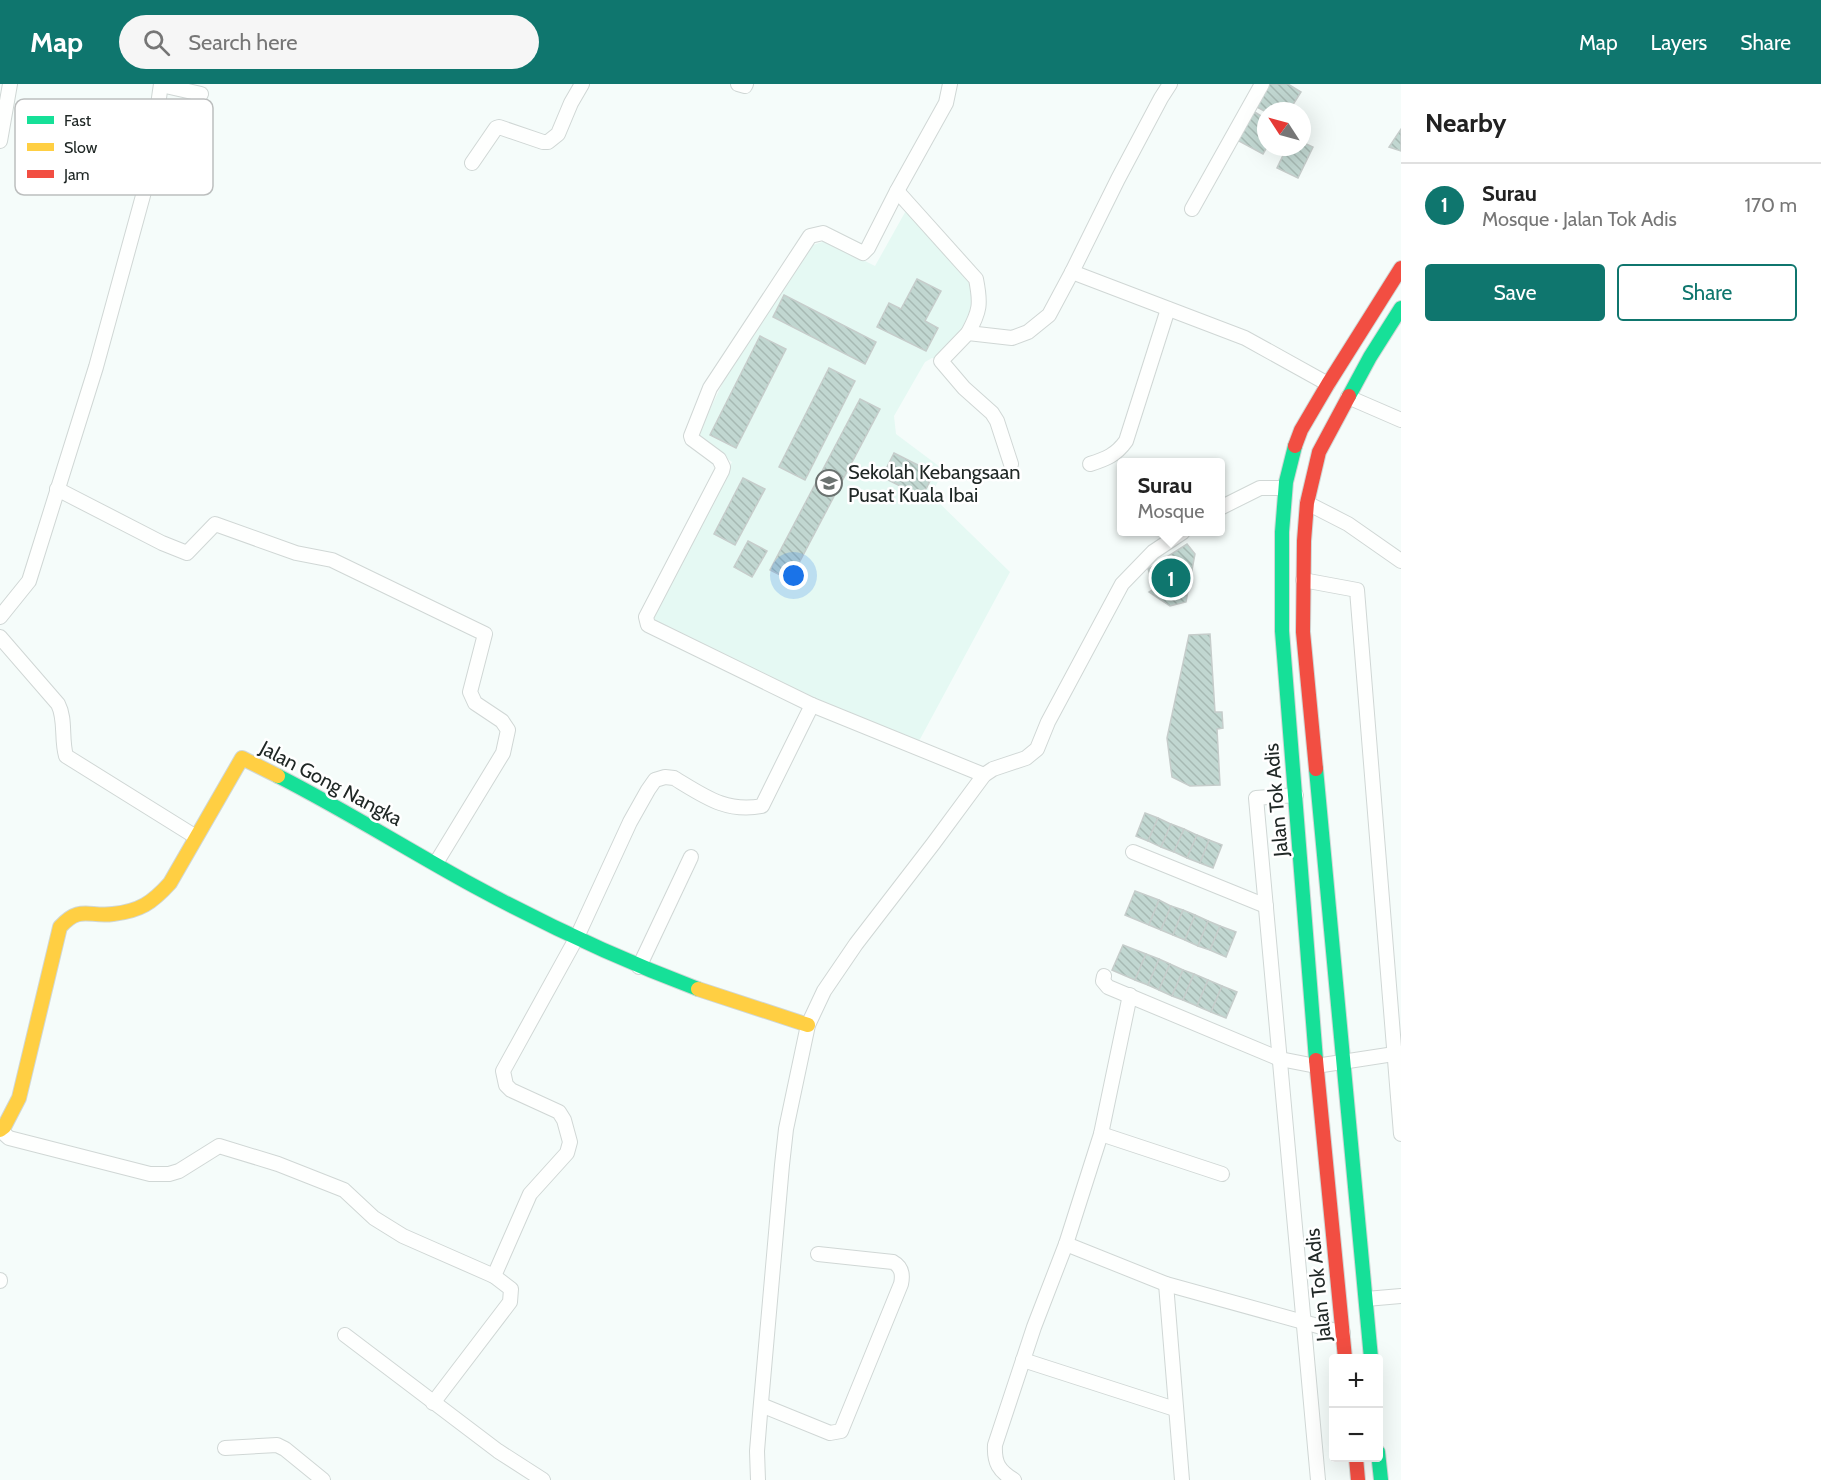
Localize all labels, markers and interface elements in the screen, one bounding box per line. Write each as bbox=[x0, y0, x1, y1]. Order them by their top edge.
search box bbox=[119, 15, 539, 69]
text: Map bbox=[30, 25, 83, 59]
icon: search bbox=[140, 26, 173, 59]
text: Search here bbox=[188, 29, 297, 56]
text: Map bbox=[1579, 30, 1618, 55]
text: Layers bbox=[1651, 30, 1707, 55]
text: Share bbox=[1740, 30, 1791, 55]
legend bbox=[15, 99, 213, 195]
north arrow bbox=[1257, 102, 1311, 156]
text: Nearby bbox=[1425, 107, 1506, 139]
text: Fast bbox=[64, 111, 92, 130]
text: Slow bbox=[64, 138, 98, 157]
text: Jam bbox=[63, 165, 90, 184]
text: Surau bbox=[1482, 180, 1537, 207]
text: 1 bbox=[1441, 193, 1448, 217]
text: 170 m bbox=[1745, 193, 1797, 217]
text: Mosque · Jalan Tok Adis bbox=[1482, 207, 1677, 231]
button: Save bbox=[1425, 264, 1605, 321]
button: Share bbox=[1617, 264, 1797, 321]
popup bbox=[1117, 458, 1225, 536]
place label: Sekolah Kebangsaan Pusat Kuala Ibai bbox=[848, 460, 1020, 507]
school or university icon: Sekolah Kebangsaan Pusat Kuala Ibai bbox=[814, 468, 844, 498]
text: Surau bbox=[1137, 472, 1192, 499]
text: Mosque bbox=[1137, 499, 1205, 523]
pin: 1 bbox=[1152, 556, 1190, 600]
your location bbox=[779, 561, 808, 590]
street label: Jalan Gong Nangka bbox=[255, 735, 407, 831]
street label: Jalan Tok Adis bbox=[1259, 742, 1293, 859]
street label: Jalan Tok Adis bbox=[1300, 1227, 1336, 1344]
map controls bbox=[1329, 1354, 1383, 1462]
button: + bbox=[1329, 1354, 1383, 1408]
button: − bbox=[1329, 1408, 1383, 1462]

